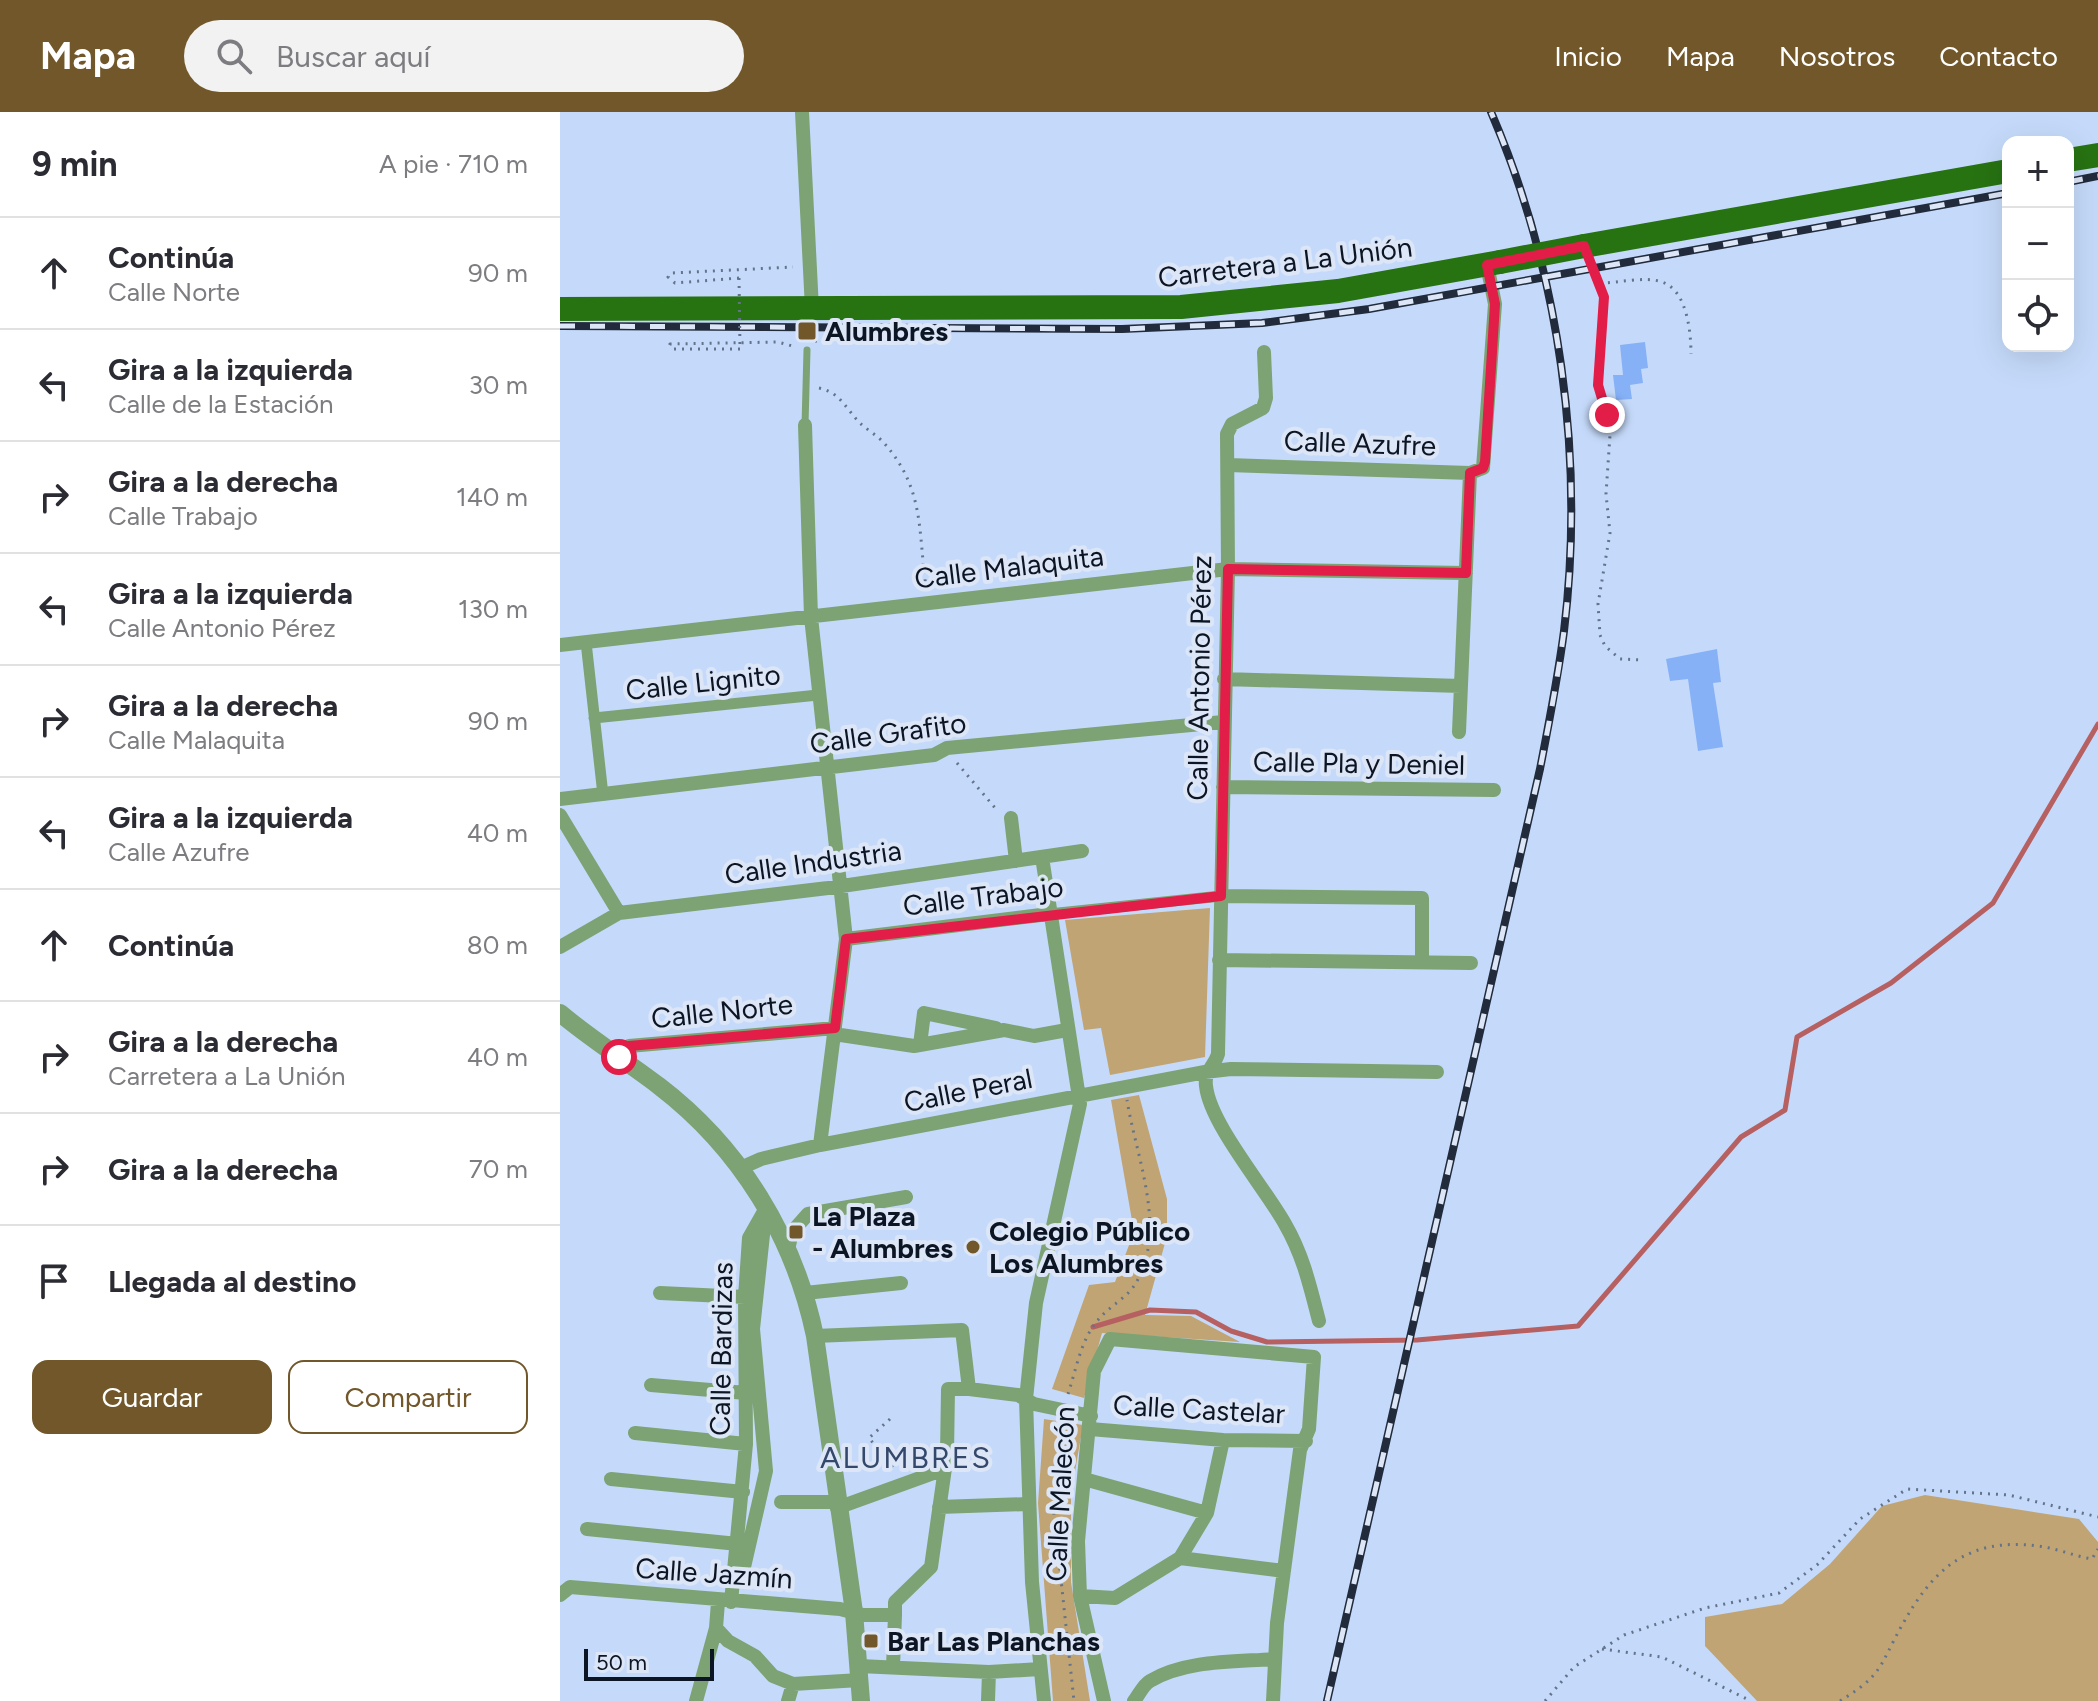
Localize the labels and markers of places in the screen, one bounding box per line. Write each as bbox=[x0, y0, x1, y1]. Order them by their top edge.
place label: Alumbres bbox=[825, 314, 948, 348]
marker: Alumbres bbox=[796, 320, 818, 342]
place label: La Plaza - Alumbres bbox=[812, 1199, 953, 1265]
place label: Colegio Público Los Alumbres bbox=[989, 1214, 1190, 1280]
marker: La Plaza - Alumbres bbox=[787, 1223, 805, 1241]
marker: Colegio Público Los Alumbres bbox=[964, 1238, 982, 1256]
place label: Bar Las Planchas bbox=[887, 1624, 1100, 1658]
marker: Bar Las Planchas bbox=[862, 1632, 880, 1650]

